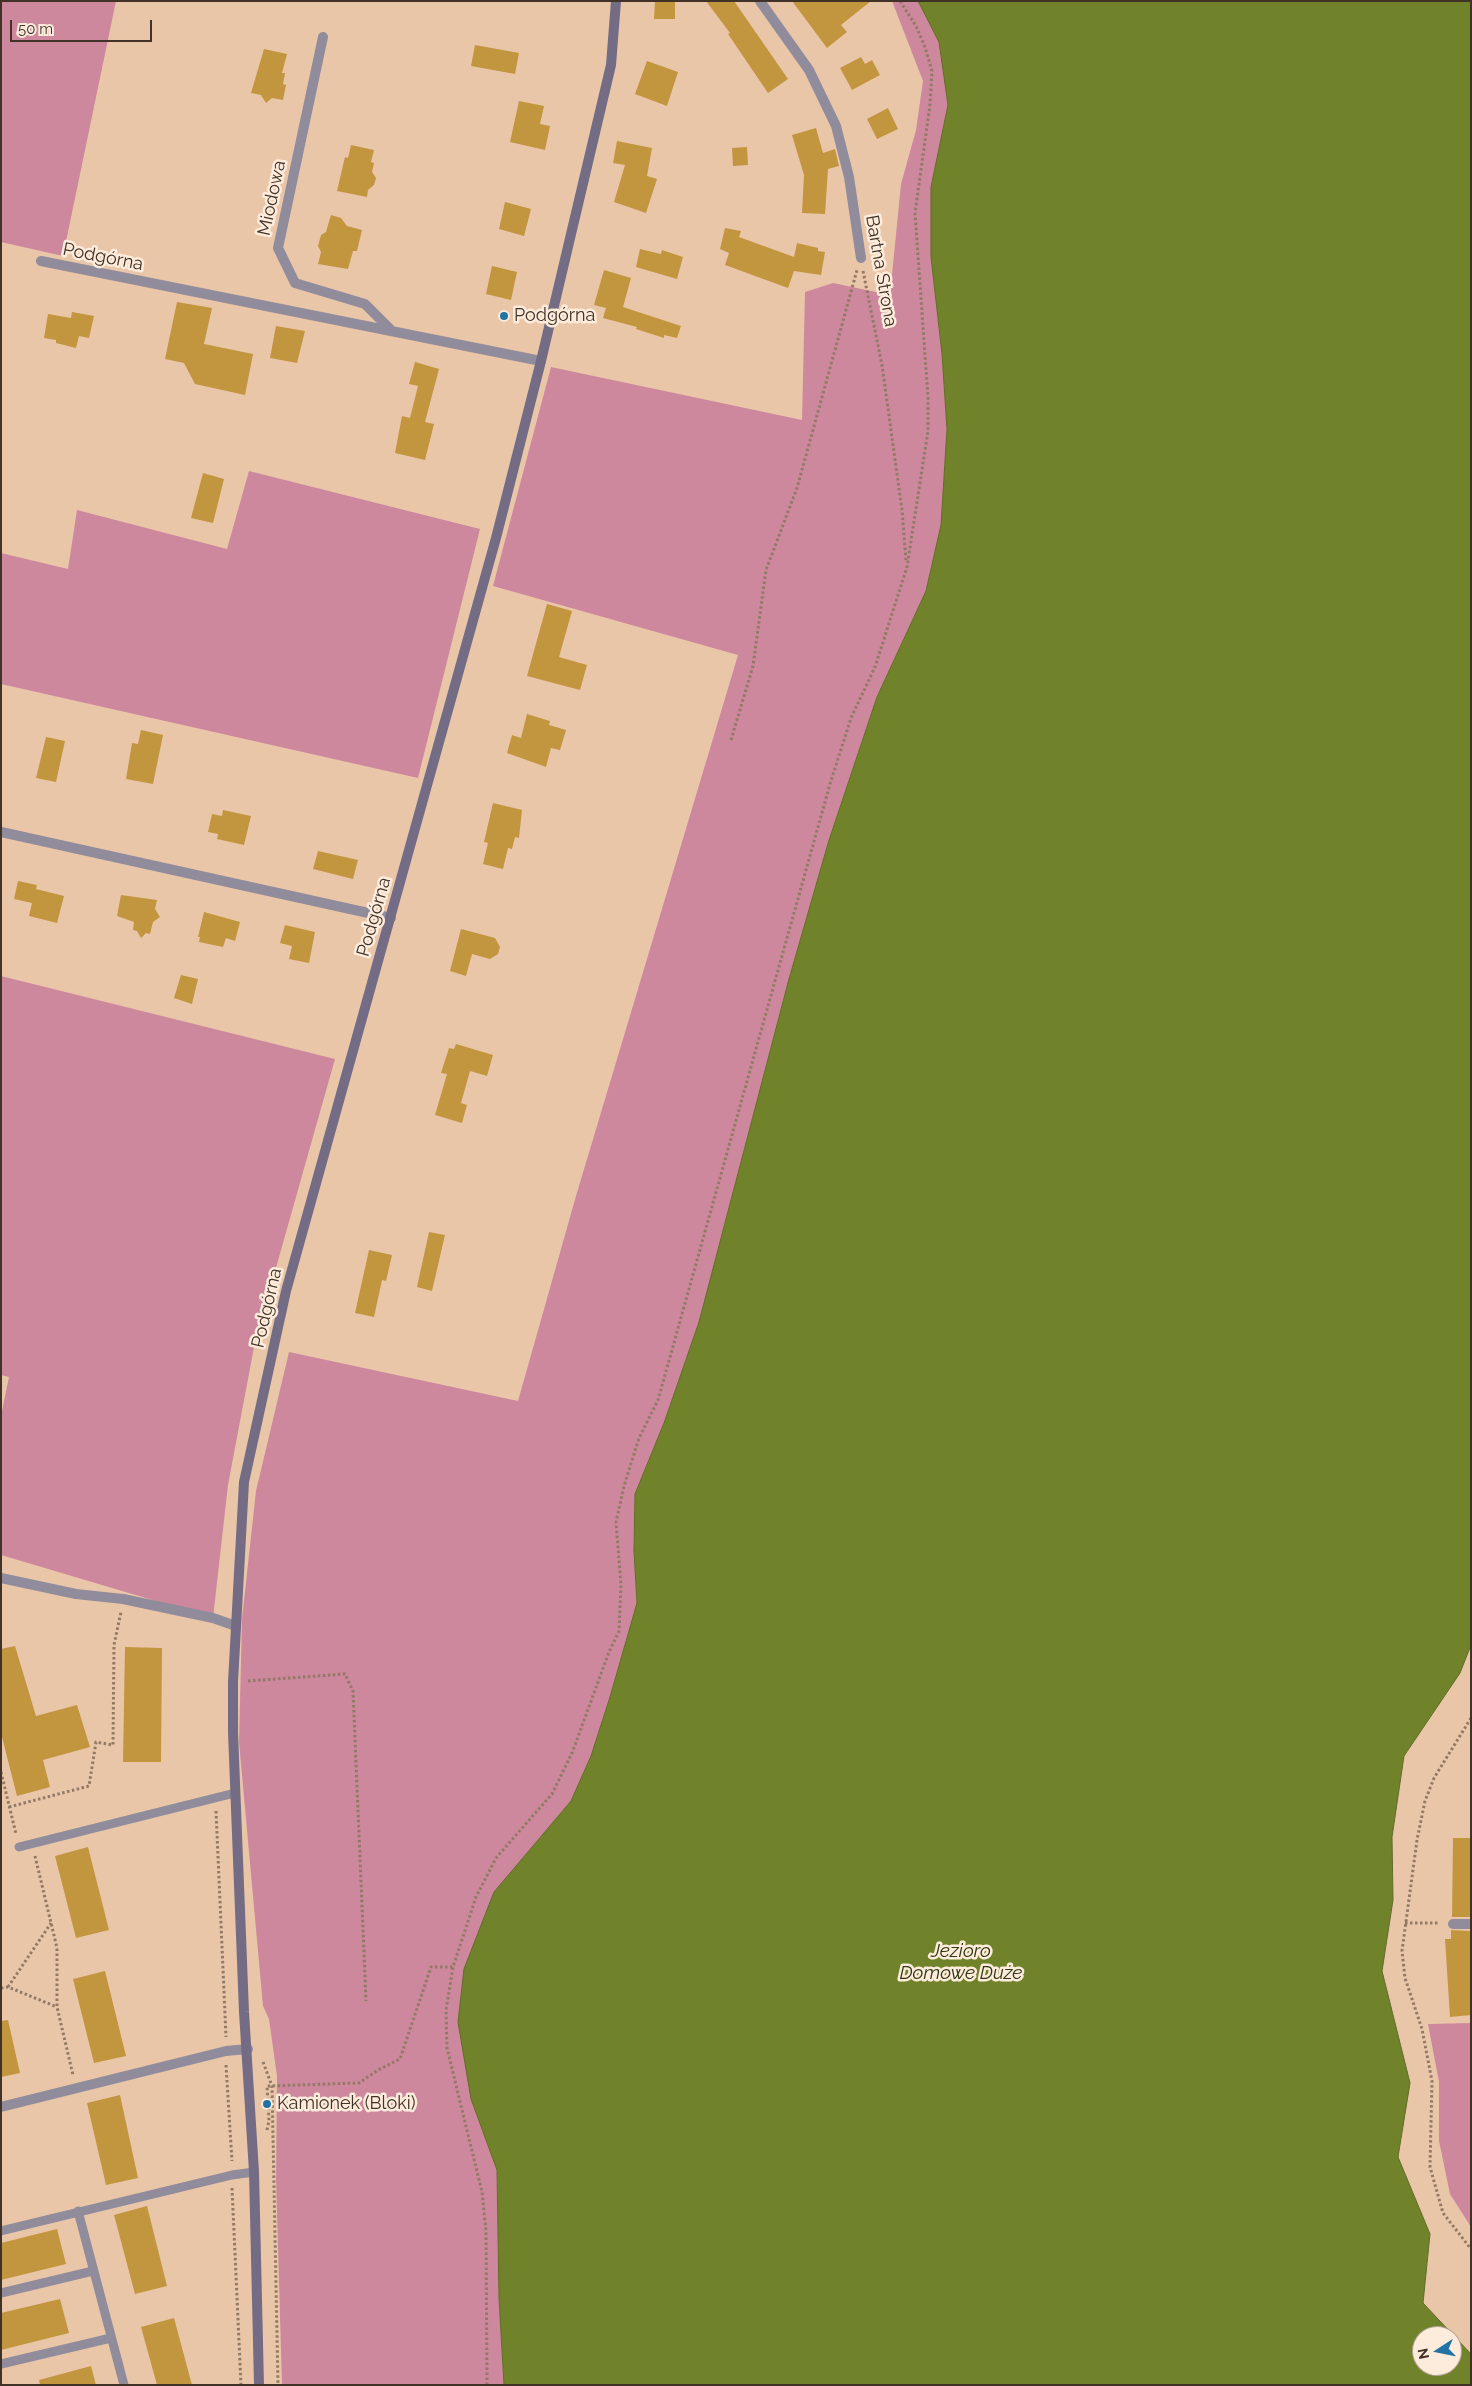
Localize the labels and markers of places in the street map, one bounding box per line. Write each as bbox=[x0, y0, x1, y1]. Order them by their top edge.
place label: Podgórna bbox=[514, 305, 595, 327]
marker: Podgórna bbox=[498, 310, 510, 322]
place label: Kamionek (Bloki) bbox=[277, 2093, 415, 2115]
marker: Kamionek (Bloki) bbox=[261, 2098, 273, 2110]

